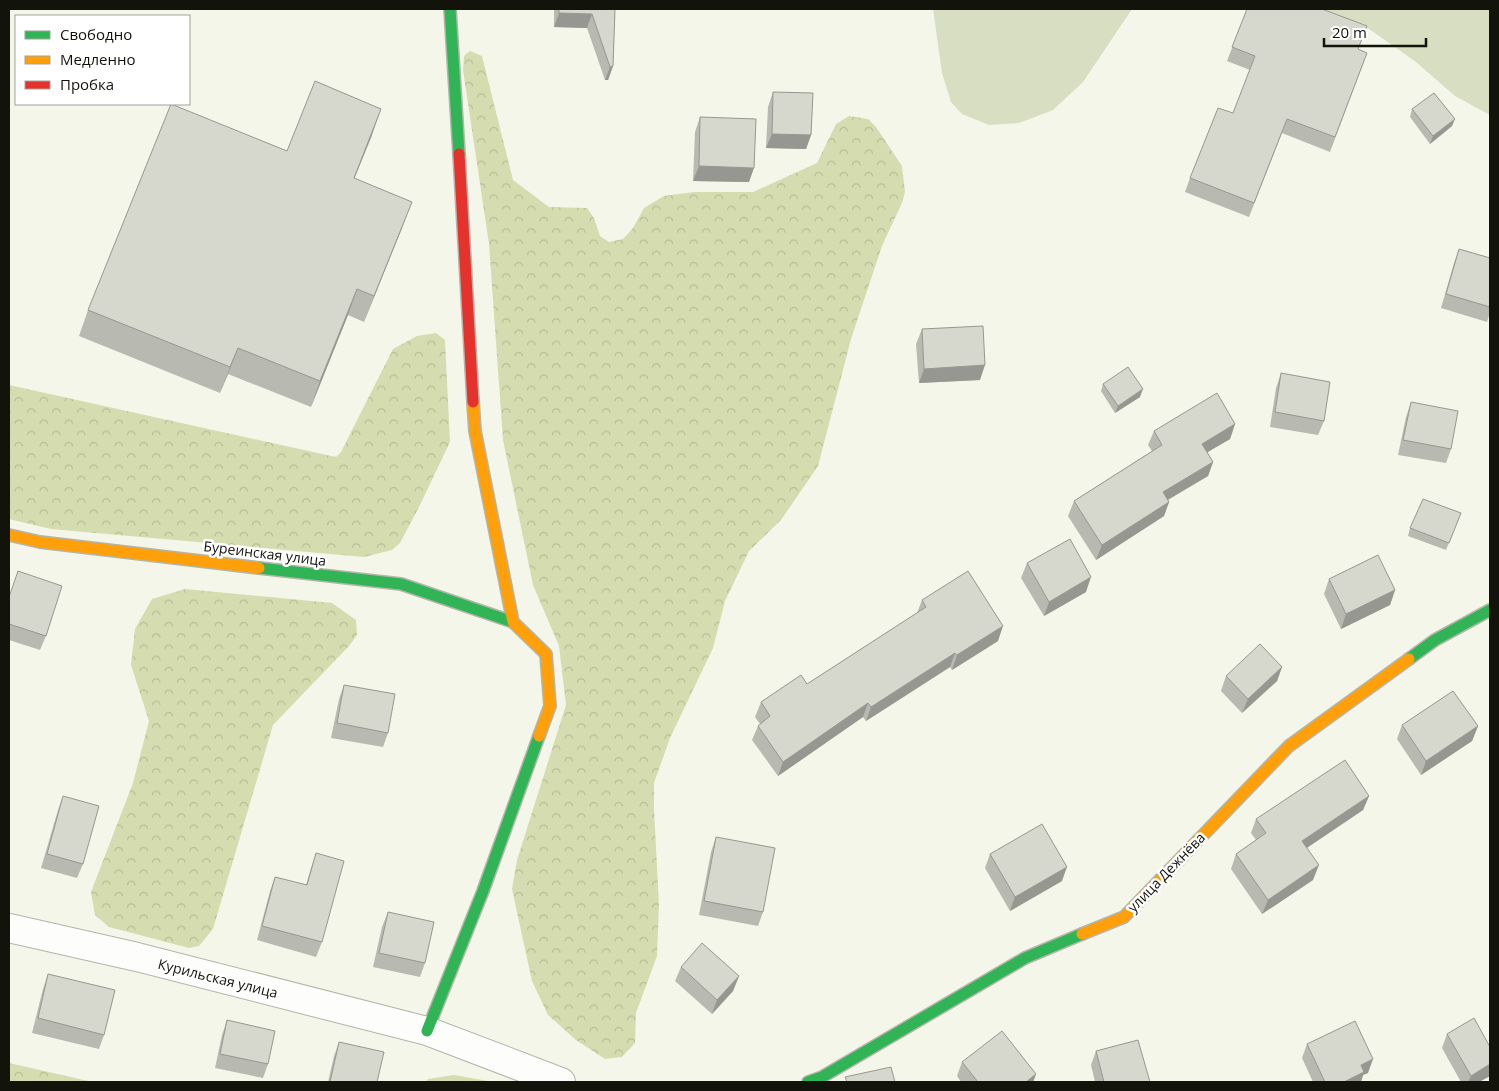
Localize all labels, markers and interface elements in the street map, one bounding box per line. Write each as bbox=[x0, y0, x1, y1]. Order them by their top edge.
legend bbox=[15, 15, 190, 105]
scale bar bbox=[1324, 15, 1426, 47]
text: 20 m bbox=[1332, 22, 1367, 42]
text: Свободно bbox=[60, 24, 132, 44]
text: Медленно bbox=[60, 49, 136, 69]
text: Пробка bbox=[60, 74, 114, 94]
street label: Буреинская улица bbox=[203, 536, 327, 570]
street label: улица Дежнёва bbox=[1123, 828, 1209, 916]
street label: Курильская улица bbox=[156, 954, 280, 1002]

